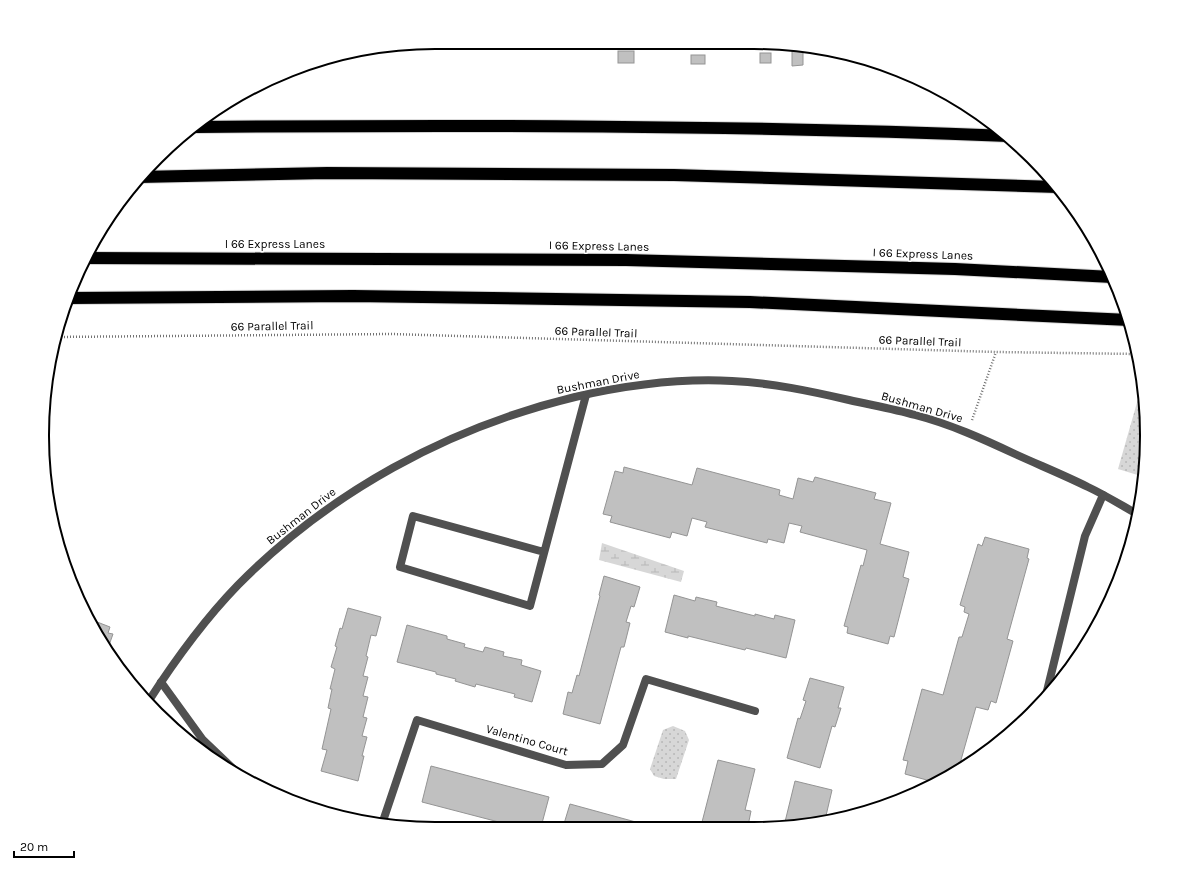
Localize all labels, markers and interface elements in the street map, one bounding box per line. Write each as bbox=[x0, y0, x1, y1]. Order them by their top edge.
street label: I 66 Express Lanes bbox=[225, 237, 325, 251]
street label: I 66 Express Lanes bbox=[549, 238, 649, 254]
street label: I 66 Express Lanes bbox=[872, 245, 974, 263]
street label: 66 Parallel Trail bbox=[230, 318, 314, 334]
street label: 66 Parallel Trail bbox=[554, 324, 638, 340]
street label: 66 Parallel Trail bbox=[878, 333, 962, 349]
street label: Bushman Drive bbox=[555, 367, 641, 397]
street label: Bushman Drive bbox=[880, 389, 964, 425]
street label: Bushman Drive bbox=[264, 485, 338, 547]
street label: Valentino Court bbox=[484, 722, 570, 759]
scale bar bbox=[14, 833, 74, 859]
text: 20 m bbox=[20, 840, 48, 854]

